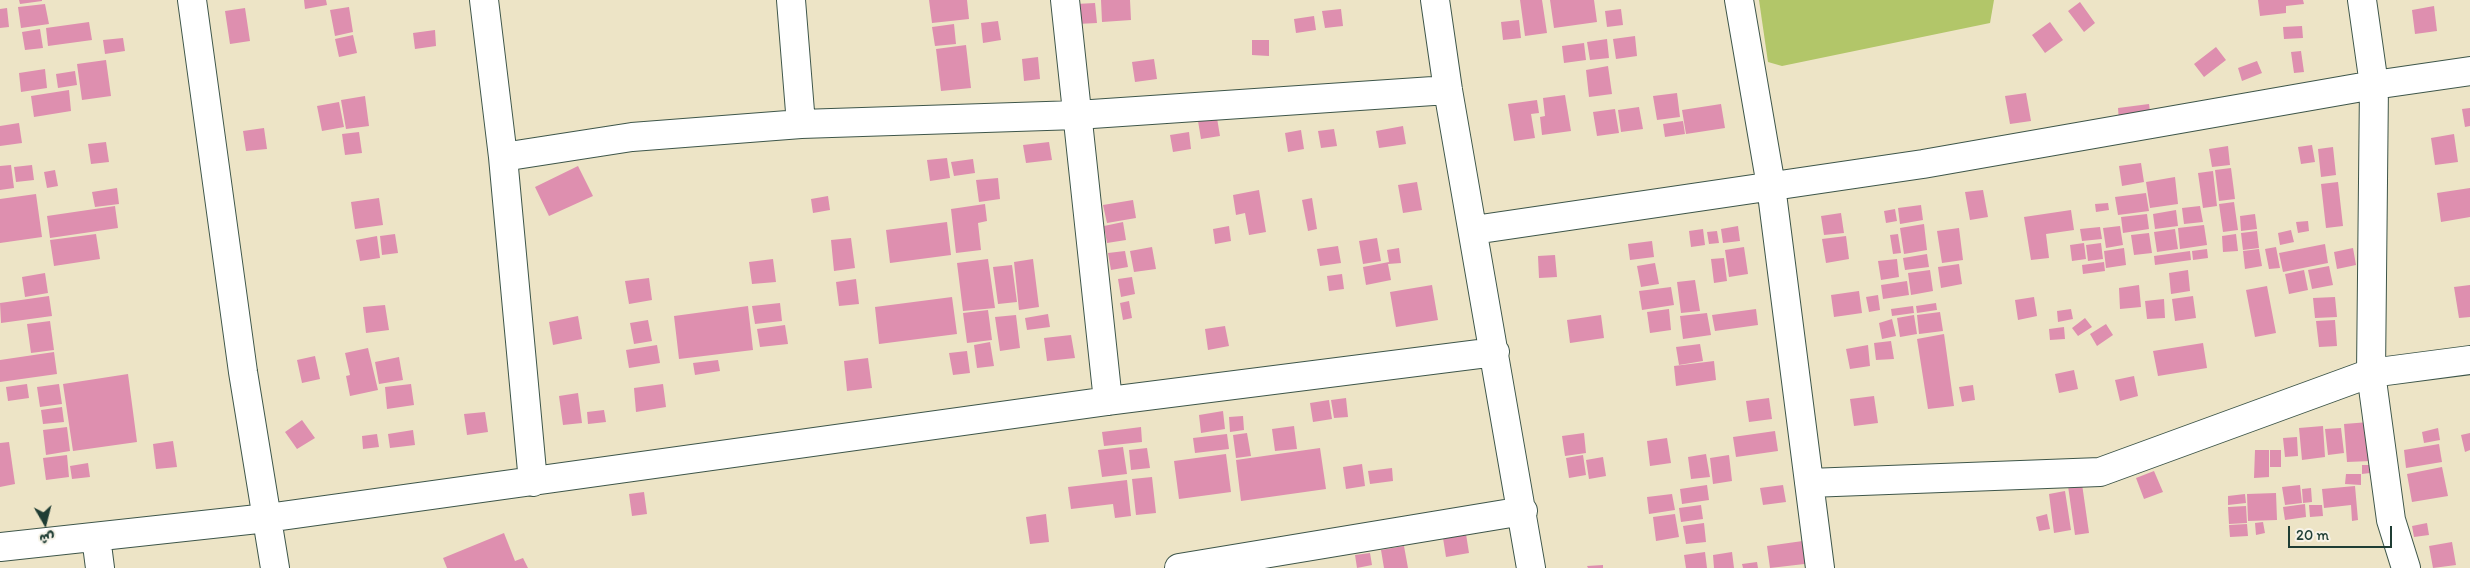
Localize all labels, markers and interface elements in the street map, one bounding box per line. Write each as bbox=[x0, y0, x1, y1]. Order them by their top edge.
north arrow bbox=[20, 498, 70, 548]
scale bar bbox=[2290, 516, 2394, 548]
text: 20 m bbox=[2296, 526, 2329, 544]
text: ش bbox=[38, 529, 56, 548]

